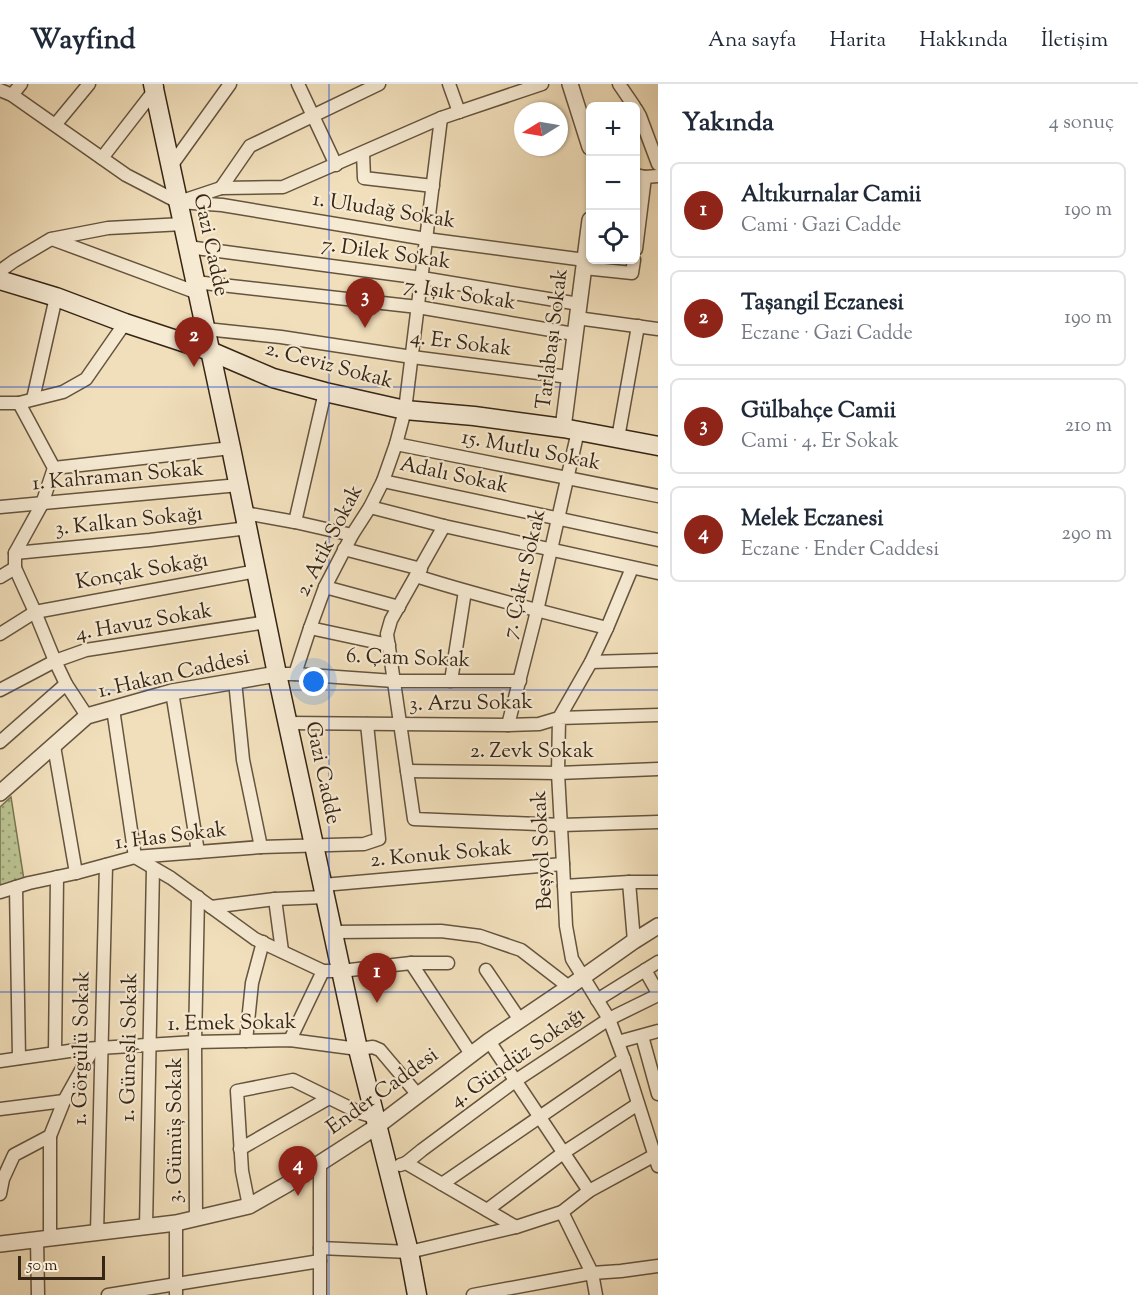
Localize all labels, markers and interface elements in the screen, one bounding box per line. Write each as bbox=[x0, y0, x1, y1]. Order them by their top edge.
text: Wayfind bbox=[30, 21, 136, 61]
text: Ana sayfa bbox=[708, 26, 797, 56]
text: Harita bbox=[830, 26, 886, 56]
text: Hakkında bbox=[919, 26, 1008, 56]
text: İletişim bbox=[1041, 26, 1108, 56]
north arrow bbox=[514, 102, 568, 156]
map controls bbox=[586, 102, 640, 264]
button: + bbox=[586, 102, 640, 156]
text: Yakında bbox=[682, 105, 774, 142]
text: 4 sonuç bbox=[1049, 109, 1114, 138]
button: − bbox=[586, 156, 640, 210]
text: Altıkurnalar Camii bbox=[741, 180, 921, 212]
street label: 1. Uludağ Sokak bbox=[310, 185, 458, 237]
street label: Gazi Cadde bbox=[184, 191, 236, 299]
text: 1 bbox=[700, 196, 707, 225]
text: 190 m bbox=[1064, 196, 1112, 225]
button: locate bbox=[586, 210, 640, 264]
text: Cami · Gazi Cadde bbox=[741, 212, 901, 241]
street label: 7. Dilek Sokak bbox=[320, 230, 453, 278]
street label: Tarlabaşı Sokak bbox=[529, 266, 577, 411]
street label: 7. Işık Sokak bbox=[402, 271, 519, 319]
pin: 3 bbox=[346, 278, 385, 328]
text: Taşangil Eczanesi bbox=[741, 288, 904, 320]
text: 2 bbox=[699, 304, 708, 333]
text: 190 m bbox=[1064, 304, 1112, 333]
pin: 2 bbox=[174, 318, 214, 367]
text: Eczane · Gazi Cadde bbox=[741, 320, 913, 349]
street label: 4. Er Sokak bbox=[409, 323, 514, 365]
street label: 2. Ceviz Sokak bbox=[262, 335, 397, 398]
text: Gülbahçe Camii bbox=[741, 396, 896, 428]
text: 3 bbox=[699, 412, 708, 441]
text: 210 m bbox=[1065, 412, 1112, 441]
street label: 15. Mutlu Sokak bbox=[459, 423, 604, 479]
text: Cami · 4. Er Sokak bbox=[741, 428, 899, 457]
street label: Adalı Sokak bbox=[397, 450, 512, 502]
street label: 1. Kahraman Sokak bbox=[31, 455, 205, 499]
street label: 2. Atik Sokak bbox=[289, 479, 371, 602]
street label: 3. Kalkan Sokağı bbox=[54, 499, 204, 545]
text: Melek Eczanesi bbox=[741, 504, 883, 536]
street label: 7. Çakır Sokak bbox=[496, 506, 555, 642]
text: 4 bbox=[698, 520, 709, 549]
text: 290 m bbox=[1062, 520, 1112, 549]
text: Eczane · Ender Caddesi bbox=[741, 536, 939, 565]
street label: Konçak Sokağı bbox=[73, 546, 211, 598]
street label: 4. Havuz Sokak bbox=[73, 596, 215, 650]
street label: 6. Çam Sokak bbox=[345, 642, 471, 676]
street label: 1. Hakan Caddesi bbox=[95, 643, 253, 707]
your location bbox=[299, 667, 328, 696]
street label: 3. Arzu Sokak bbox=[409, 688, 534, 720]
street label: Gazi Cadde bbox=[296, 719, 348, 827]
street label: 2. Zevk Sokak bbox=[470, 737, 595, 767]
street label: Beşyol Sokak bbox=[525, 789, 561, 910]
street label: 1. Has Sokak bbox=[113, 815, 229, 859]
street label: 2. Konuk Sokak bbox=[369, 834, 514, 876]
pin: 1 bbox=[358, 954, 397, 1003]
street label: 1. Görgülü Sokak bbox=[66, 970, 98, 1125]
street label: 1. Güneşli Sokak bbox=[114, 972, 146, 1122]
street label: 4. Gündüz Sokağı bbox=[444, 1000, 592, 1116]
street label: 1. Emek Sokak bbox=[167, 1008, 297, 1040]
street label: Ender Caddesi bbox=[321, 1041, 445, 1143]
street label: 3. Gümüş Sokak bbox=[161, 1056, 191, 1203]
pin: 4 bbox=[278, 1146, 318, 1196]
scale bar bbox=[18, 1253, 105, 1280]
text: 50 m bbox=[27, 1255, 58, 1278]

